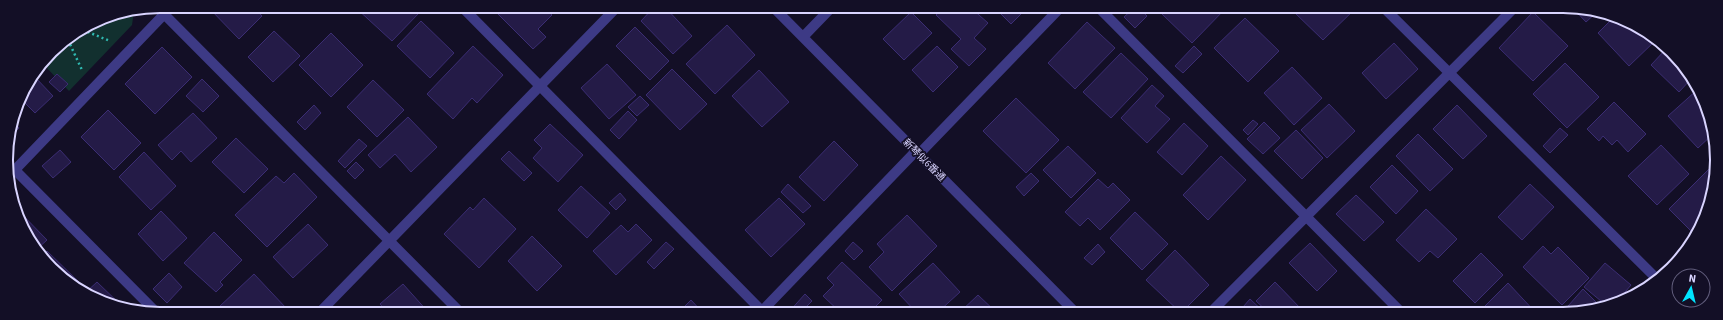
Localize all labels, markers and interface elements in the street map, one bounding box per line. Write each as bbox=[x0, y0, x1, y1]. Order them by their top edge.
street label: 新琴似6番通 bbox=[900, 136, 948, 184]
north arrow bbox=[1671, 268, 1711, 308]
text: N bbox=[1688, 271, 1697, 287]

